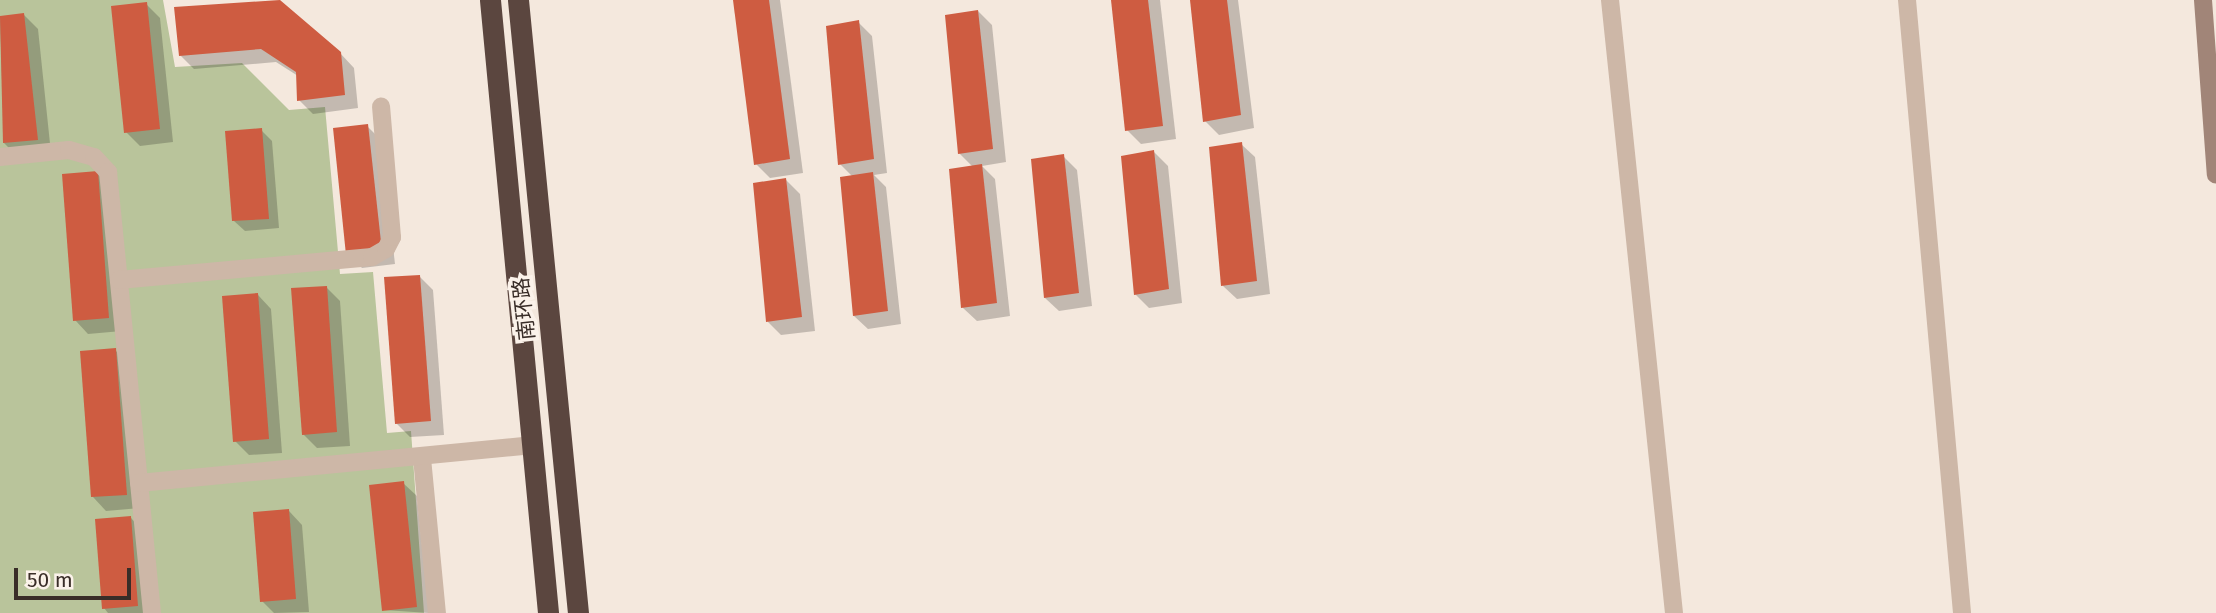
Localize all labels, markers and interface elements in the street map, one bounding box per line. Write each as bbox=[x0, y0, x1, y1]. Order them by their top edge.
street label: 南环路 bbox=[508, 276, 540, 342]
scale bar bbox=[18, 554, 135, 598]
text: 50 m bbox=[27, 567, 73, 593]

